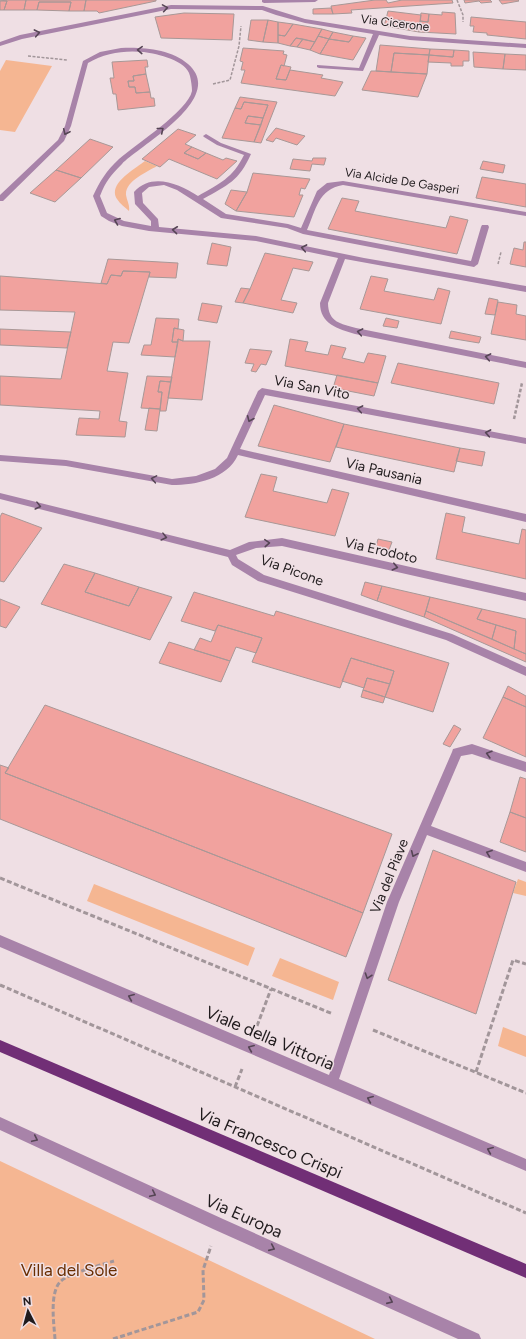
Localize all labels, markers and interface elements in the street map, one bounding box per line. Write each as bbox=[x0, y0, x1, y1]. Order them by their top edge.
one-way arrow bbox=[162, 5, 168, 13]
street label: Via Cicerone bbox=[360, 12, 431, 34]
one-way arrow bbox=[34, 29, 40, 38]
one-way arrow bbox=[137, 46, 143, 54]
one-way arrow bbox=[157, 127, 164, 134]
one-way arrow bbox=[62, 128, 70, 135]
street label: Via Alcide De Gasperi bbox=[344, 165, 460, 197]
one-way arrow bbox=[114, 218, 121, 226]
one-way arrow bbox=[172, 226, 178, 235]
one-way arrow bbox=[301, 245, 307, 253]
one-way arrow bbox=[357, 329, 363, 337]
one-way arrow bbox=[485, 354, 491, 362]
street label: Via San Vito bbox=[273, 372, 351, 403]
one-way arrow bbox=[357, 405, 363, 414]
one-way arrow bbox=[247, 414, 255, 422]
one-way arrow bbox=[485, 429, 491, 438]
street label: Via Pausania bbox=[344, 454, 424, 489]
one-way arrow bbox=[151, 475, 157, 483]
one-way arrow bbox=[34, 501, 41, 510]
one-way arrow bbox=[161, 533, 167, 541]
street label: Via Erodoto bbox=[343, 534, 419, 567]
one-way arrow bbox=[264, 539, 270, 548]
street label: Via Picone bbox=[258, 551, 326, 590]
one-way arrow bbox=[391, 563, 398, 571]
one-way arrow bbox=[486, 750, 493, 759]
street label: Via del Piave bbox=[367, 836, 412, 916]
one-way arrow bbox=[486, 849, 493, 857]
one-way arrow bbox=[410, 851, 418, 858]
one-way arrow bbox=[364, 972, 373, 979]
one-way arrow bbox=[128, 994, 136, 1002]
street label: Viale della Vittoria bbox=[203, 1002, 337, 1074]
one-way arrow bbox=[247, 1045, 255, 1053]
one-way arrow bbox=[367, 1096, 375, 1104]
street label: Via Francesco Crispi bbox=[195, 1103, 345, 1183]
one-way arrow bbox=[31, 1134, 39, 1142]
one-way arrow bbox=[487, 1146, 494, 1154]
one-way arrow bbox=[149, 1189, 157, 1197]
street label: Via Europa bbox=[202, 1190, 286, 1242]
one-way arrow bbox=[267, 1243, 275, 1251]
park label: Villa del Sole bbox=[21, 1260, 117, 1280]
north arrow bbox=[8, 1291, 48, 1331]
text: N bbox=[22, 1295, 32, 1308]
one-way arrow bbox=[387, 1297, 394, 1305]

